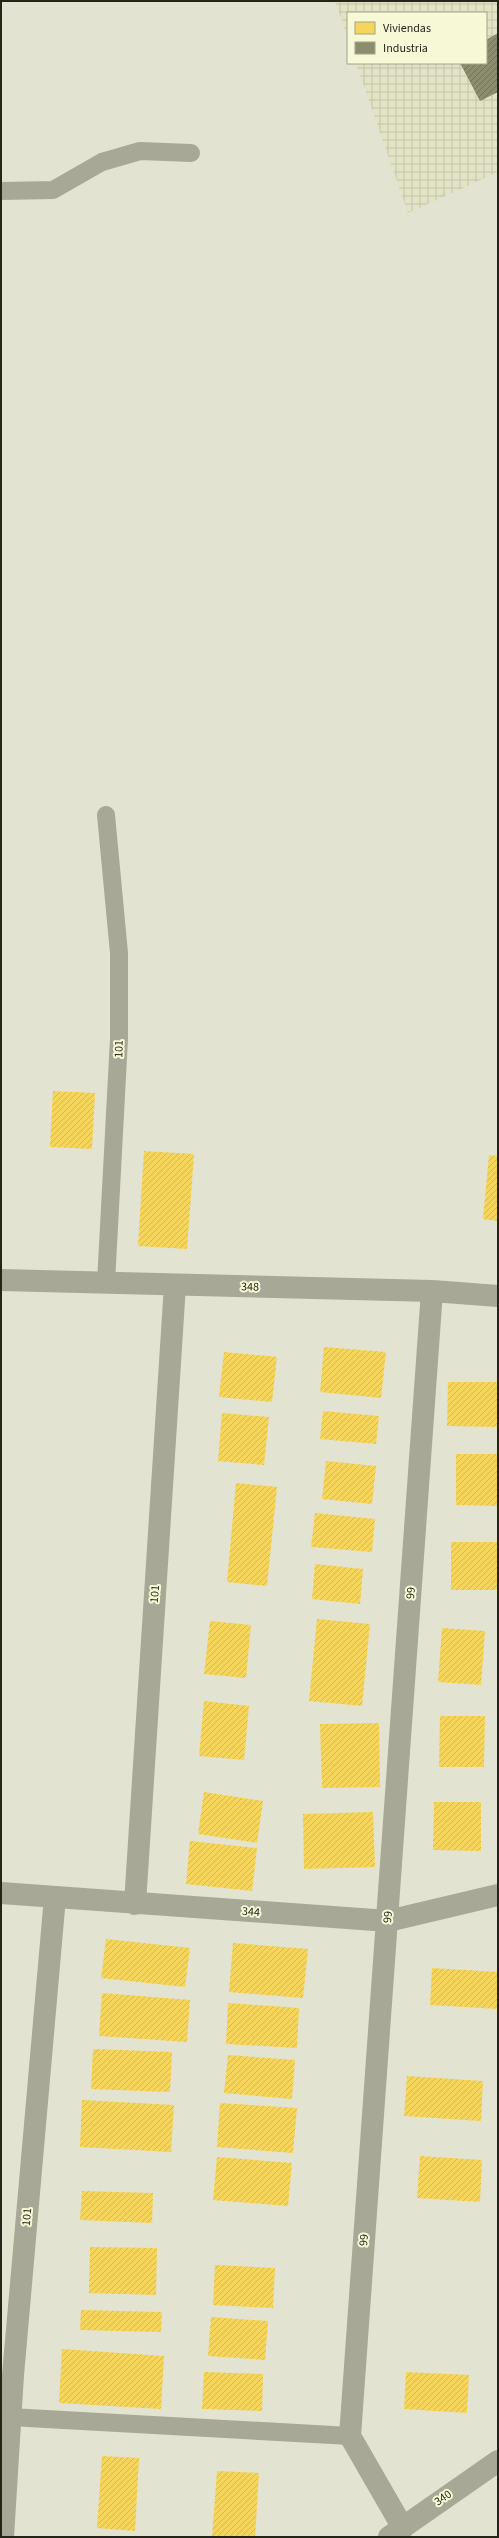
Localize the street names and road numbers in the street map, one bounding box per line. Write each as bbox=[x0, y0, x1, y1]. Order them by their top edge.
street label: 101 bbox=[110, 1040, 128, 1058]
street label: 348 bbox=[241, 1278, 259, 1296]
street label: 101 bbox=[146, 1584, 164, 1604]
street label: 99 bbox=[402, 1586, 420, 1600]
street label: 344 bbox=[241, 1903, 261, 1921]
street label: 99 bbox=[379, 1910, 397, 1924]
street label: 101 bbox=[18, 2207, 36, 2227]
street label: 99 bbox=[355, 2233, 373, 2247]
street label: 340 bbox=[431, 2486, 455, 2510]

